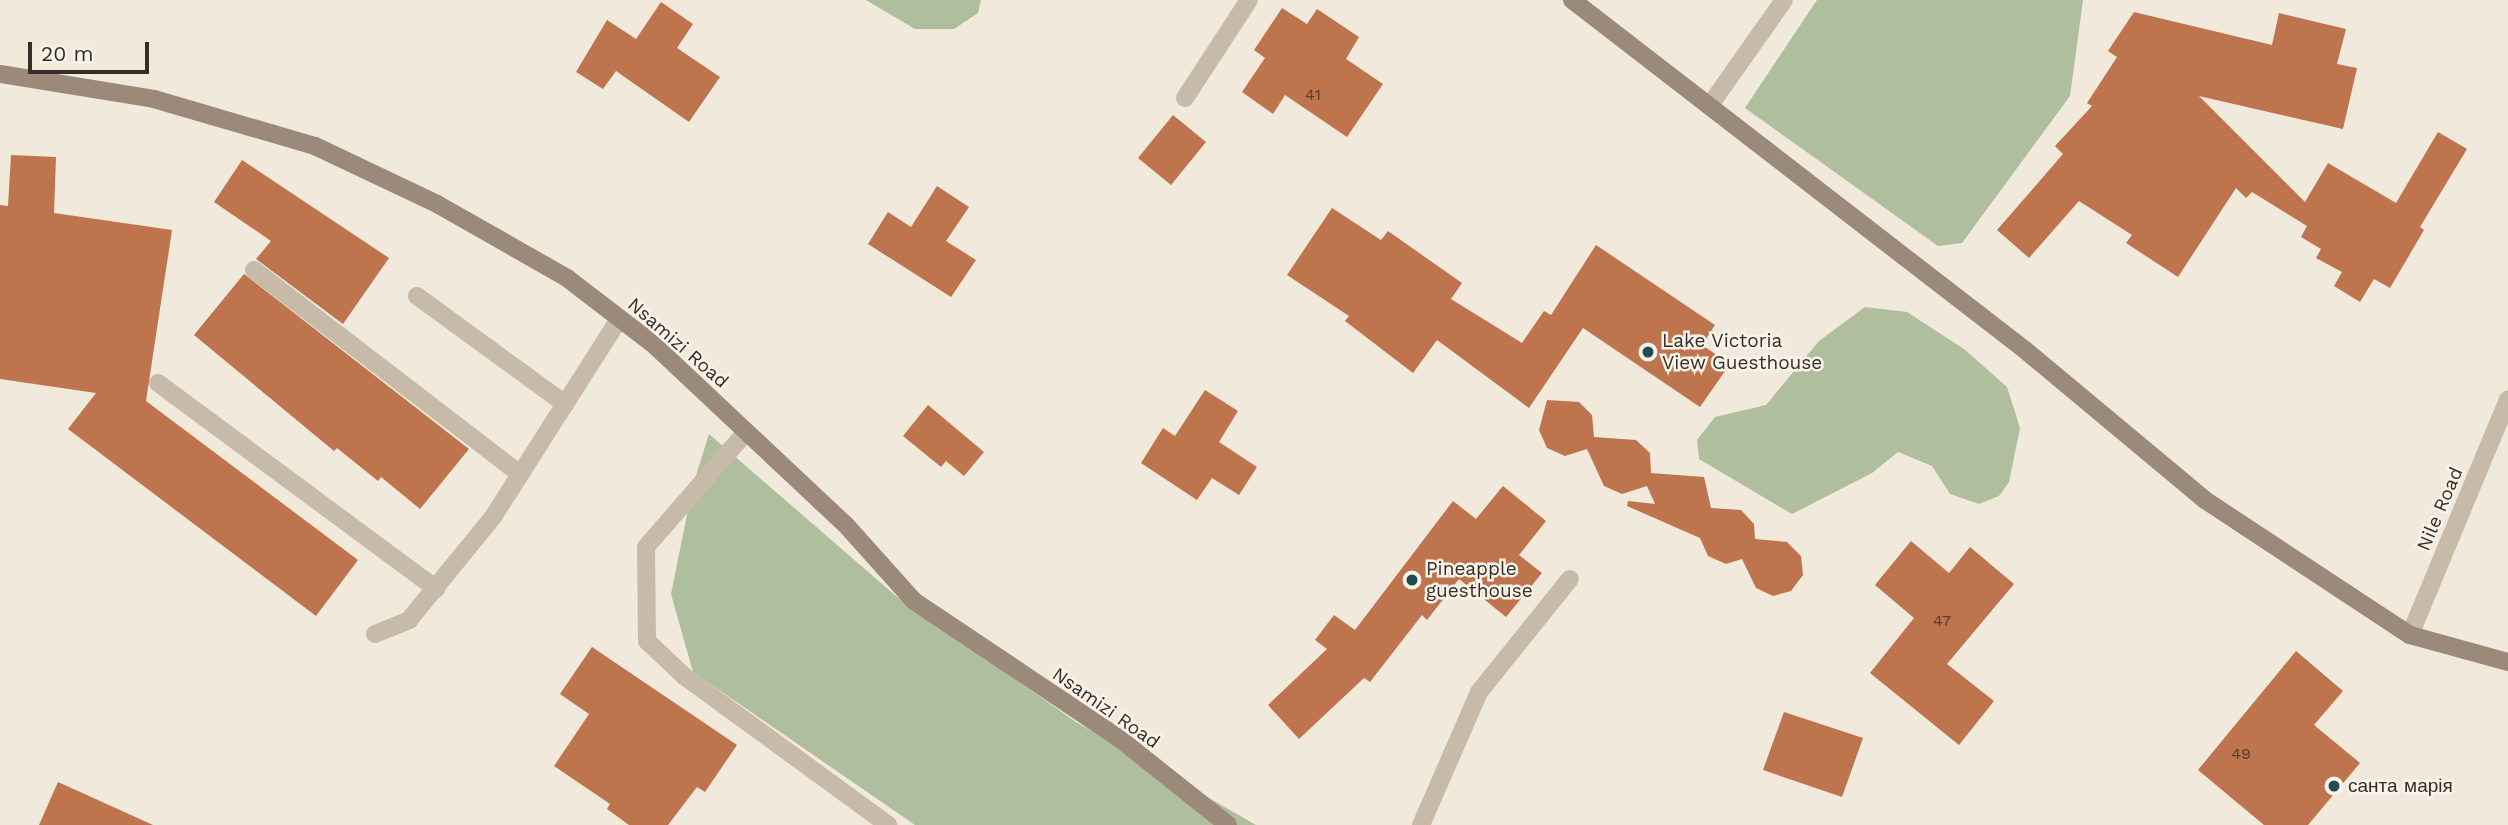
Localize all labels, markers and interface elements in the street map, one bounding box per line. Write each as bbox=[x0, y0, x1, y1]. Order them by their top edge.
scale bar bbox=[32, 28, 152, 72]
text: 20 m bbox=[41, 41, 93, 66]
house number: 41 bbox=[1305, 85, 1321, 105]
street label: Nsamizi Road bbox=[623, 293, 733, 393]
place label: Lake Victoria View Guesthouse bbox=[1662, 330, 1823, 374]
marker: Lake Victoria View Guesthouse bbox=[1640, 344, 1656, 360]
street label: Nile Road bbox=[2412, 464, 2468, 554]
place label: Pineapple guesthouse bbox=[1426, 558, 1533, 602]
marker: Pineapple guesthouse bbox=[1404, 572, 1420, 588]
house number: 47 bbox=[1933, 611, 1951, 631]
street label: Nsamizi Road bbox=[1048, 663, 1164, 753]
house number: 49 bbox=[2231, 744, 2251, 764]
place label: санта марія bbox=[2348, 775, 2453, 797]
marker: санта марія bbox=[2326, 778, 2342, 794]

